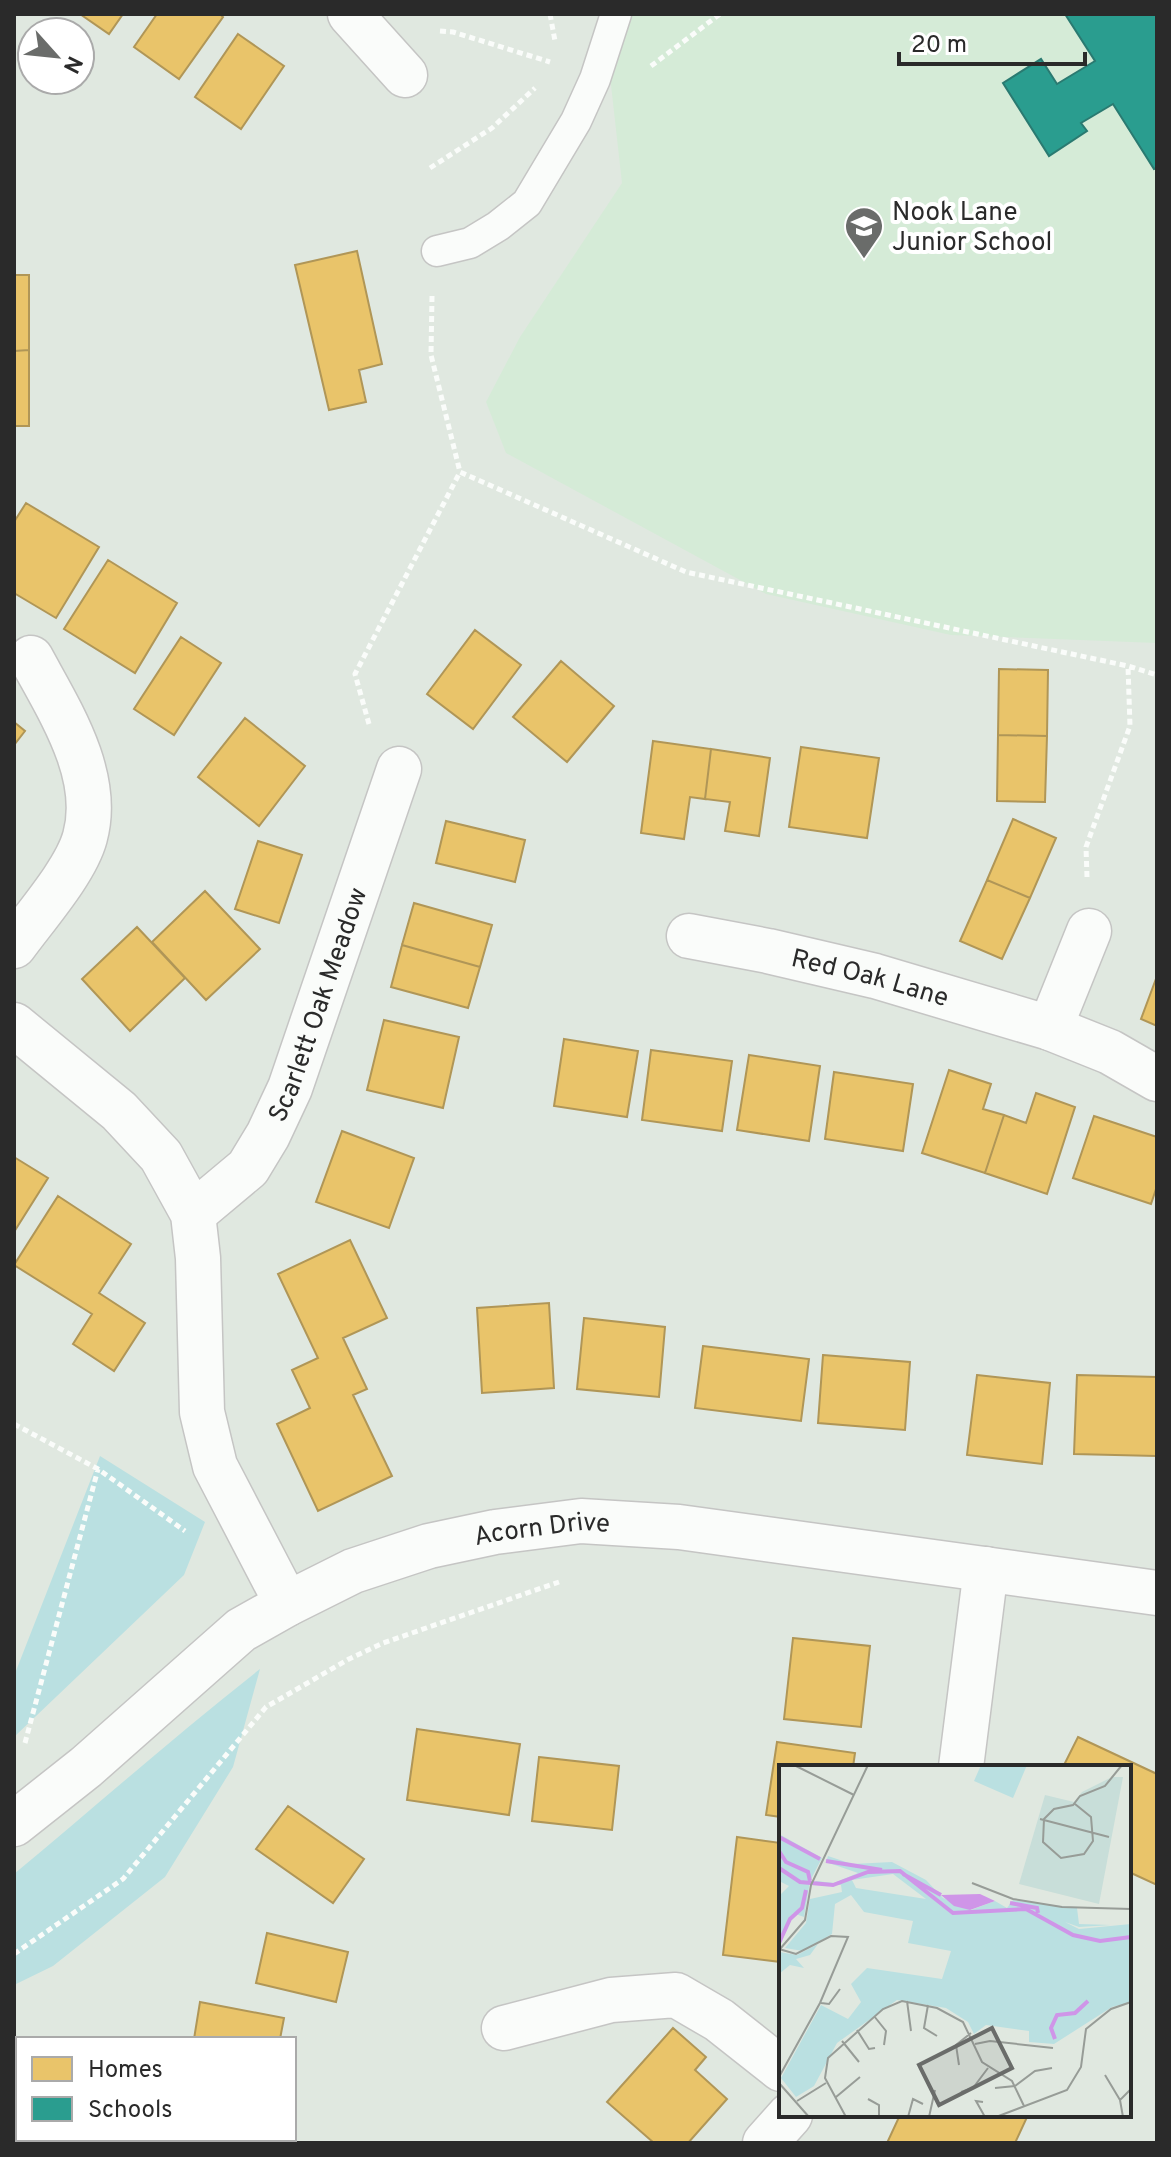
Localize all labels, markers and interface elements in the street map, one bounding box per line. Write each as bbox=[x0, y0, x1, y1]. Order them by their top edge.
north arrow bbox=[16, 16, 96, 96]
scale bar bbox=[899, 16, 1085, 66]
text: 20 m bbox=[911, 31, 967, 61]
text: N bbox=[56, 51, 87, 77]
place label: Nook Lane Junior School bbox=[892, 197, 1052, 260]
school or university icon: Nook Lane Junior School bbox=[843, 205, 885, 260]
street label: Scarlett Oak Meadow bbox=[262, 884, 376, 1128]
street label: Red Oak Lane bbox=[788, 943, 952, 1016]
street label: Acorn Drive bbox=[471, 1507, 611, 1555]
inset map bbox=[779, 1765, 1131, 2117]
legend bbox=[16, 2037, 296, 2141]
text: Homes bbox=[88, 2056, 163, 2086]
text: Schools bbox=[88, 2096, 173, 2126]

